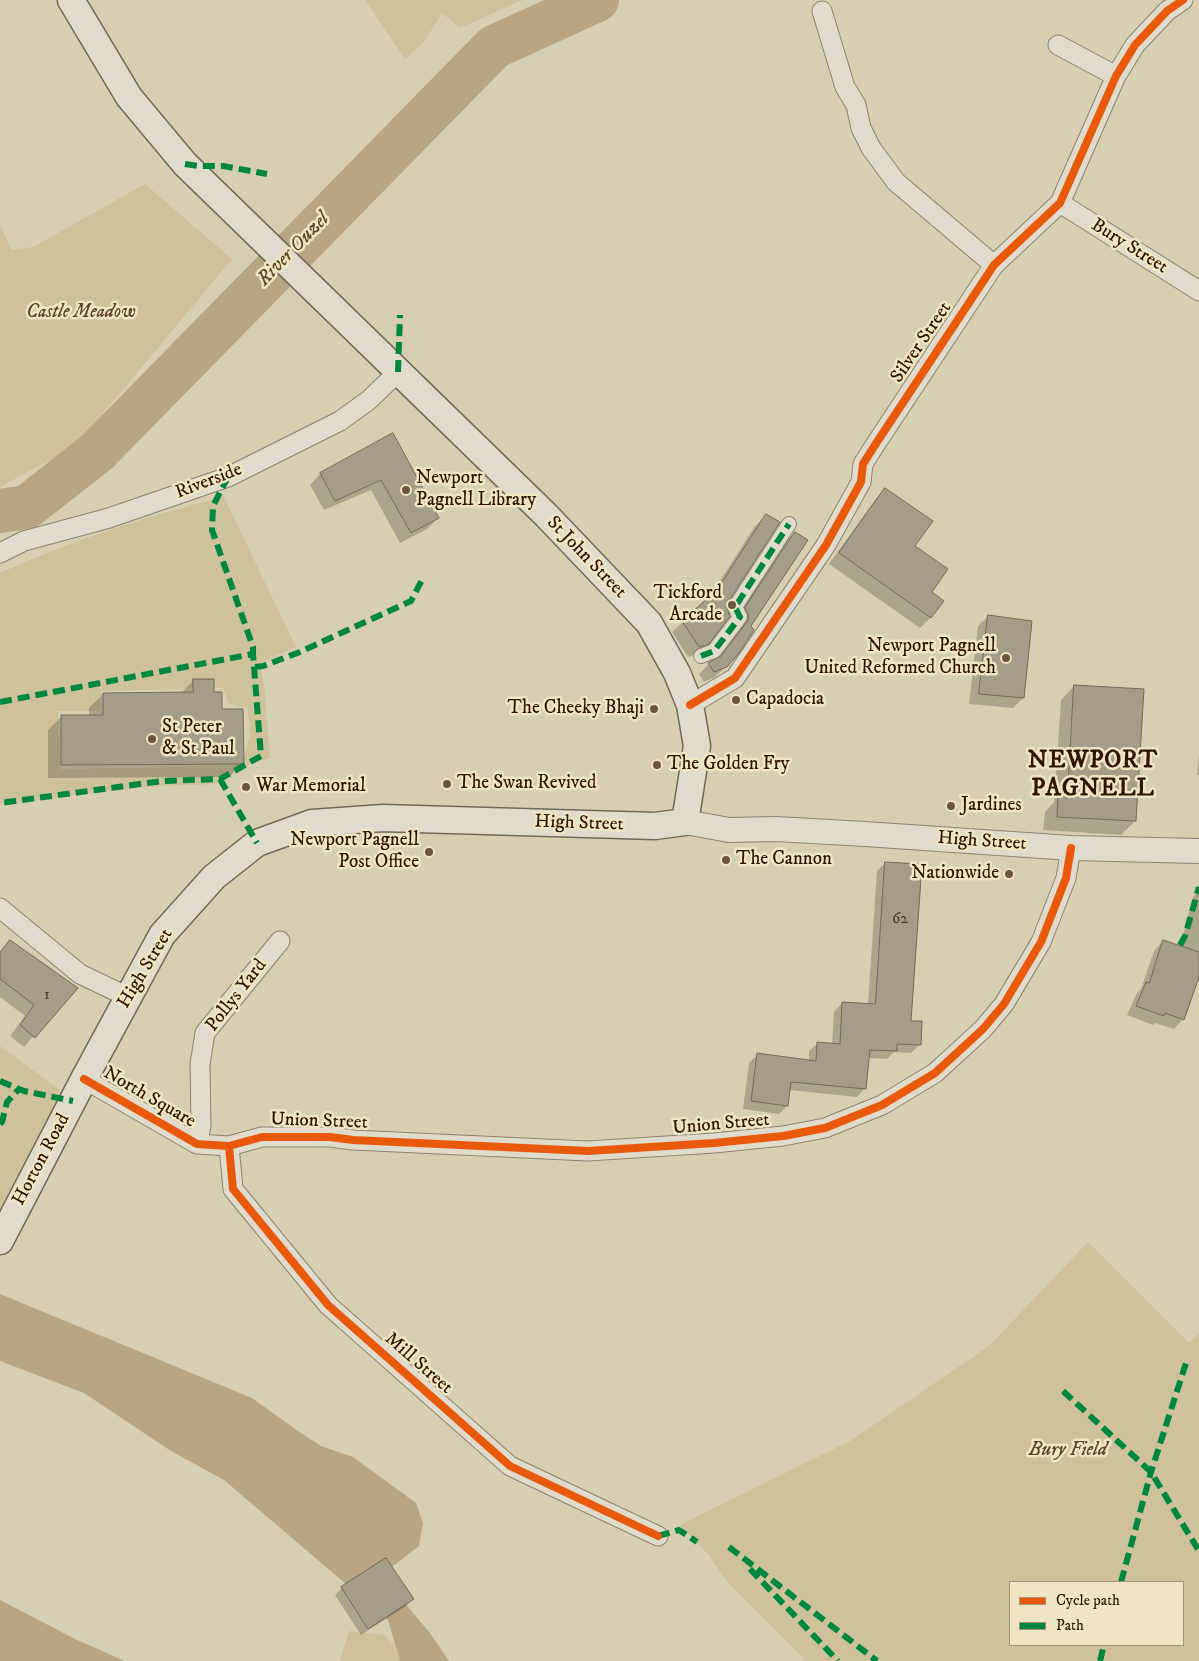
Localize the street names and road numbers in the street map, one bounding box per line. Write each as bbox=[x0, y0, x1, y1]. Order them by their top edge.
street label: Bury Street bbox=[1086, 214, 1172, 280]
street label: Silver Street bbox=[887, 298, 957, 388]
street label: Riverside bbox=[173, 459, 245, 505]
street label: St John Street bbox=[541, 512, 631, 604]
street label: High Street bbox=[534, 811, 624, 837]
street label: High Street bbox=[937, 828, 1027, 856]
street label: High Street bbox=[113, 925, 179, 1013]
street label: Pollys Yard bbox=[202, 955, 272, 1037]
street label: North Square bbox=[99, 1062, 199, 1134]
street label: Union Street bbox=[270, 1109, 368, 1135]
street label: Union Street bbox=[672, 1109, 770, 1141]
street label: Horton Road bbox=[8, 1110, 76, 1210]
street label: Mill Street bbox=[379, 1328, 457, 1400]

